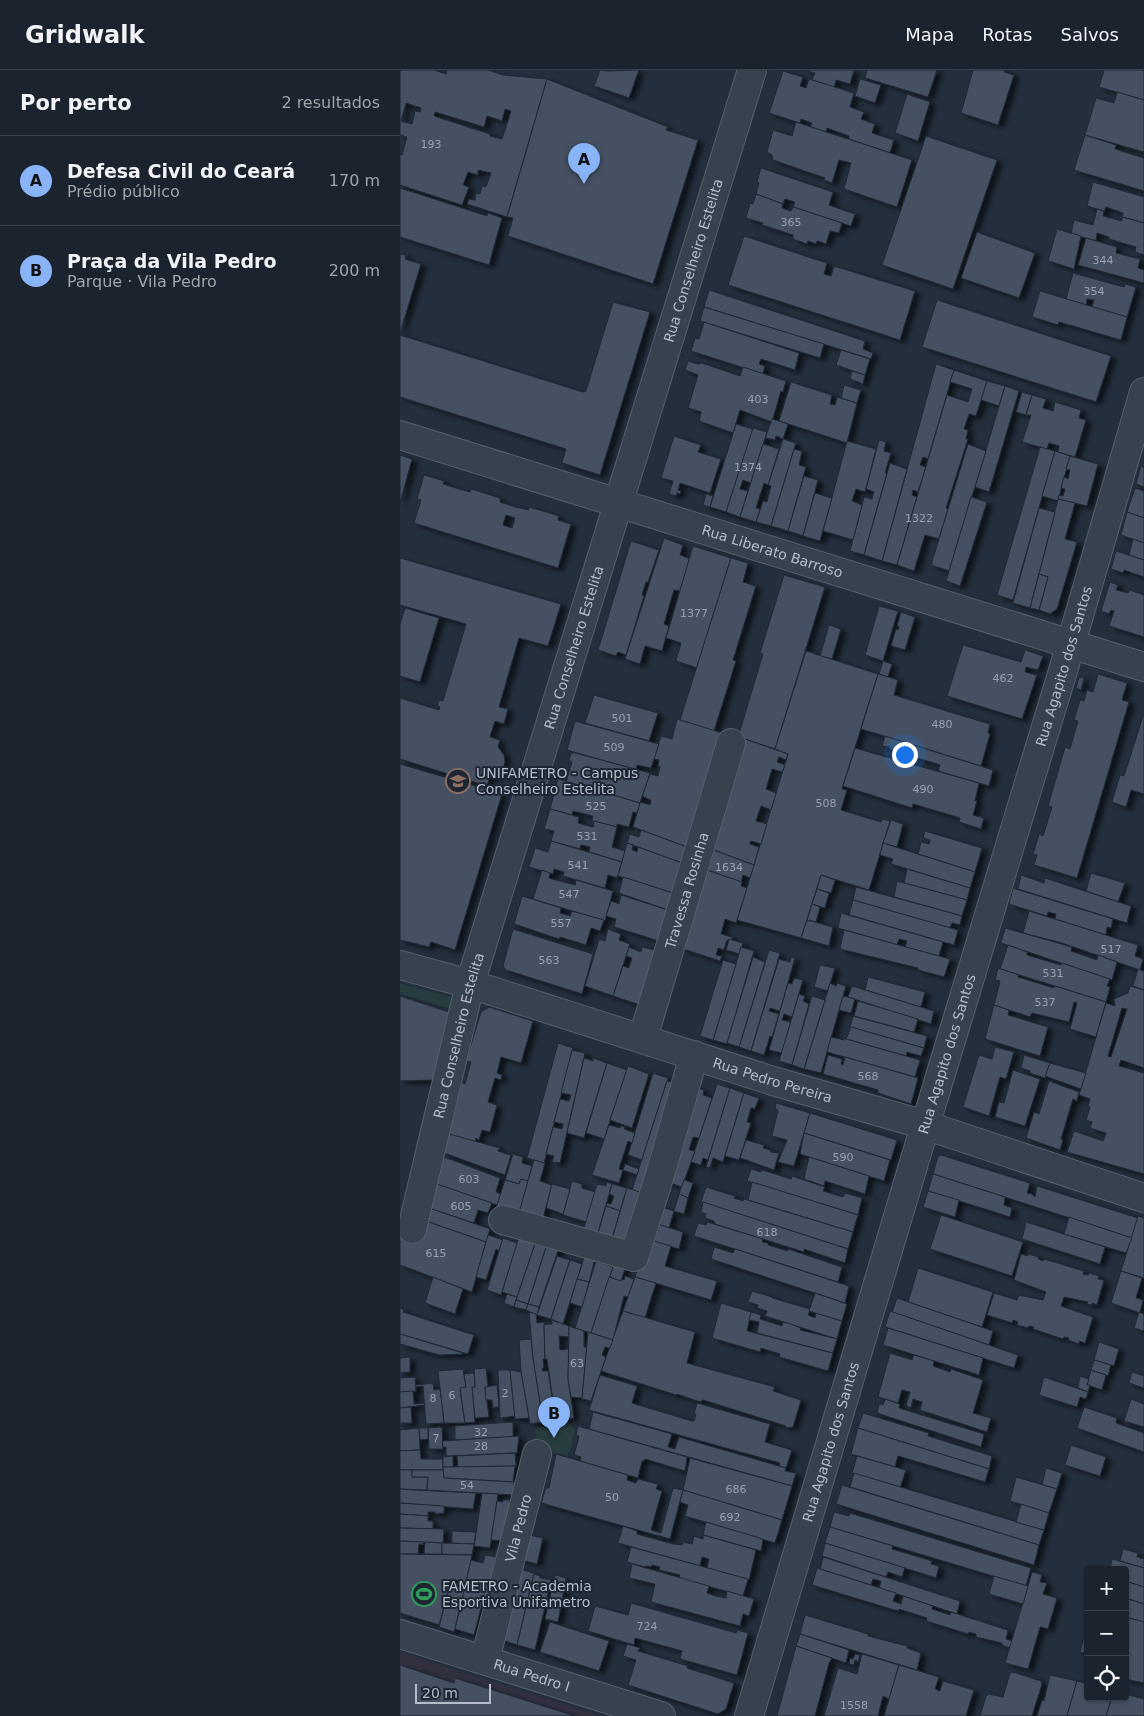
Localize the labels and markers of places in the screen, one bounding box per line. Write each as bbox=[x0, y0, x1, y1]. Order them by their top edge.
pin: A bbox=[568, 143, 600, 184]
place label: UNIFAMETRO - Campus Conselheiro Estelita bbox=[476, 765, 638, 797]
school or university icon: UNIFAMETRO - Campus Conselheiro Estelita bbox=[445, 768, 471, 794]
pin: B bbox=[538, 1397, 570, 1438]
place label: FAMETRO - Academia Esportiva Unifametro bbox=[442, 1578, 592, 1610]
sports icon: FAMETRO - Academia Esportiva Unifametro bbox=[411, 1581, 437, 1607]

